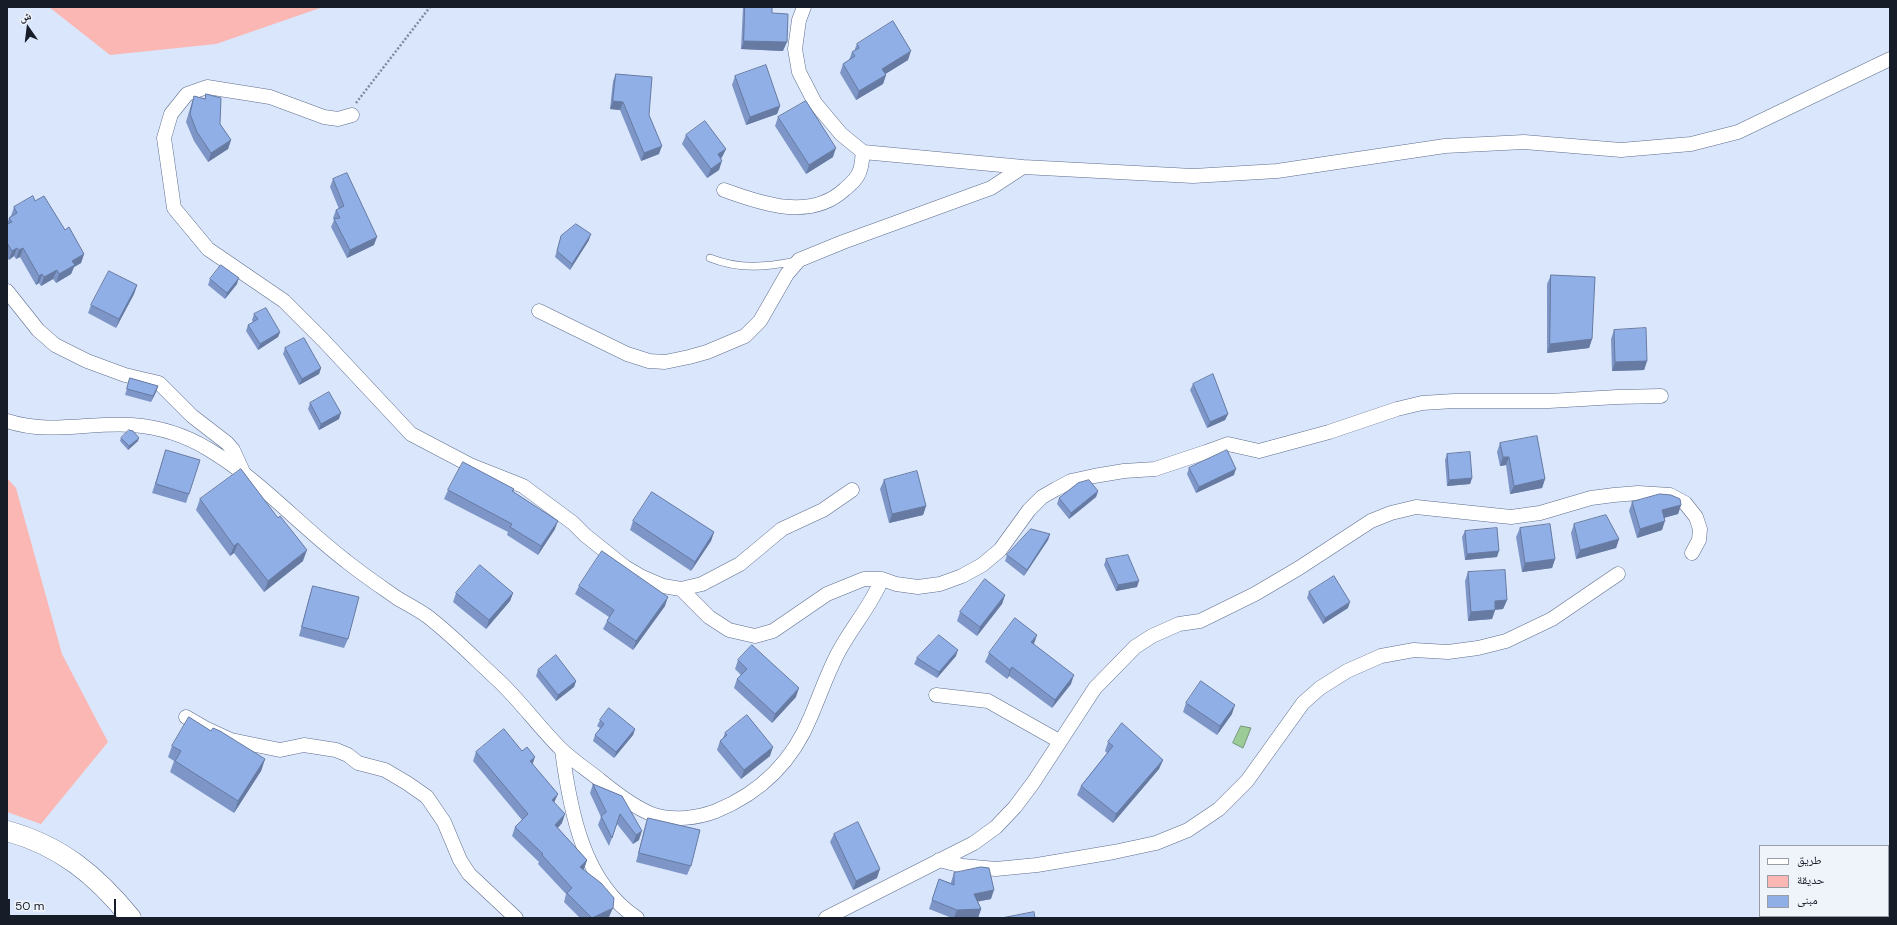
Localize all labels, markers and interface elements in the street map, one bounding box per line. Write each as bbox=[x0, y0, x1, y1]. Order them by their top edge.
north arrow bbox=[8, 8, 48, 48]
text: ش bbox=[18, 8, 32, 25]
legend bbox=[1759, 845, 1889, 917]
text: طريق bbox=[1797, 852, 1822, 868]
text: حديقة bbox=[1797, 872, 1825, 888]
scale bar bbox=[10, 891, 118, 917]
text: مبنى bbox=[1797, 892, 1818, 908]
text: 50 m bbox=[15, 898, 44, 914]

